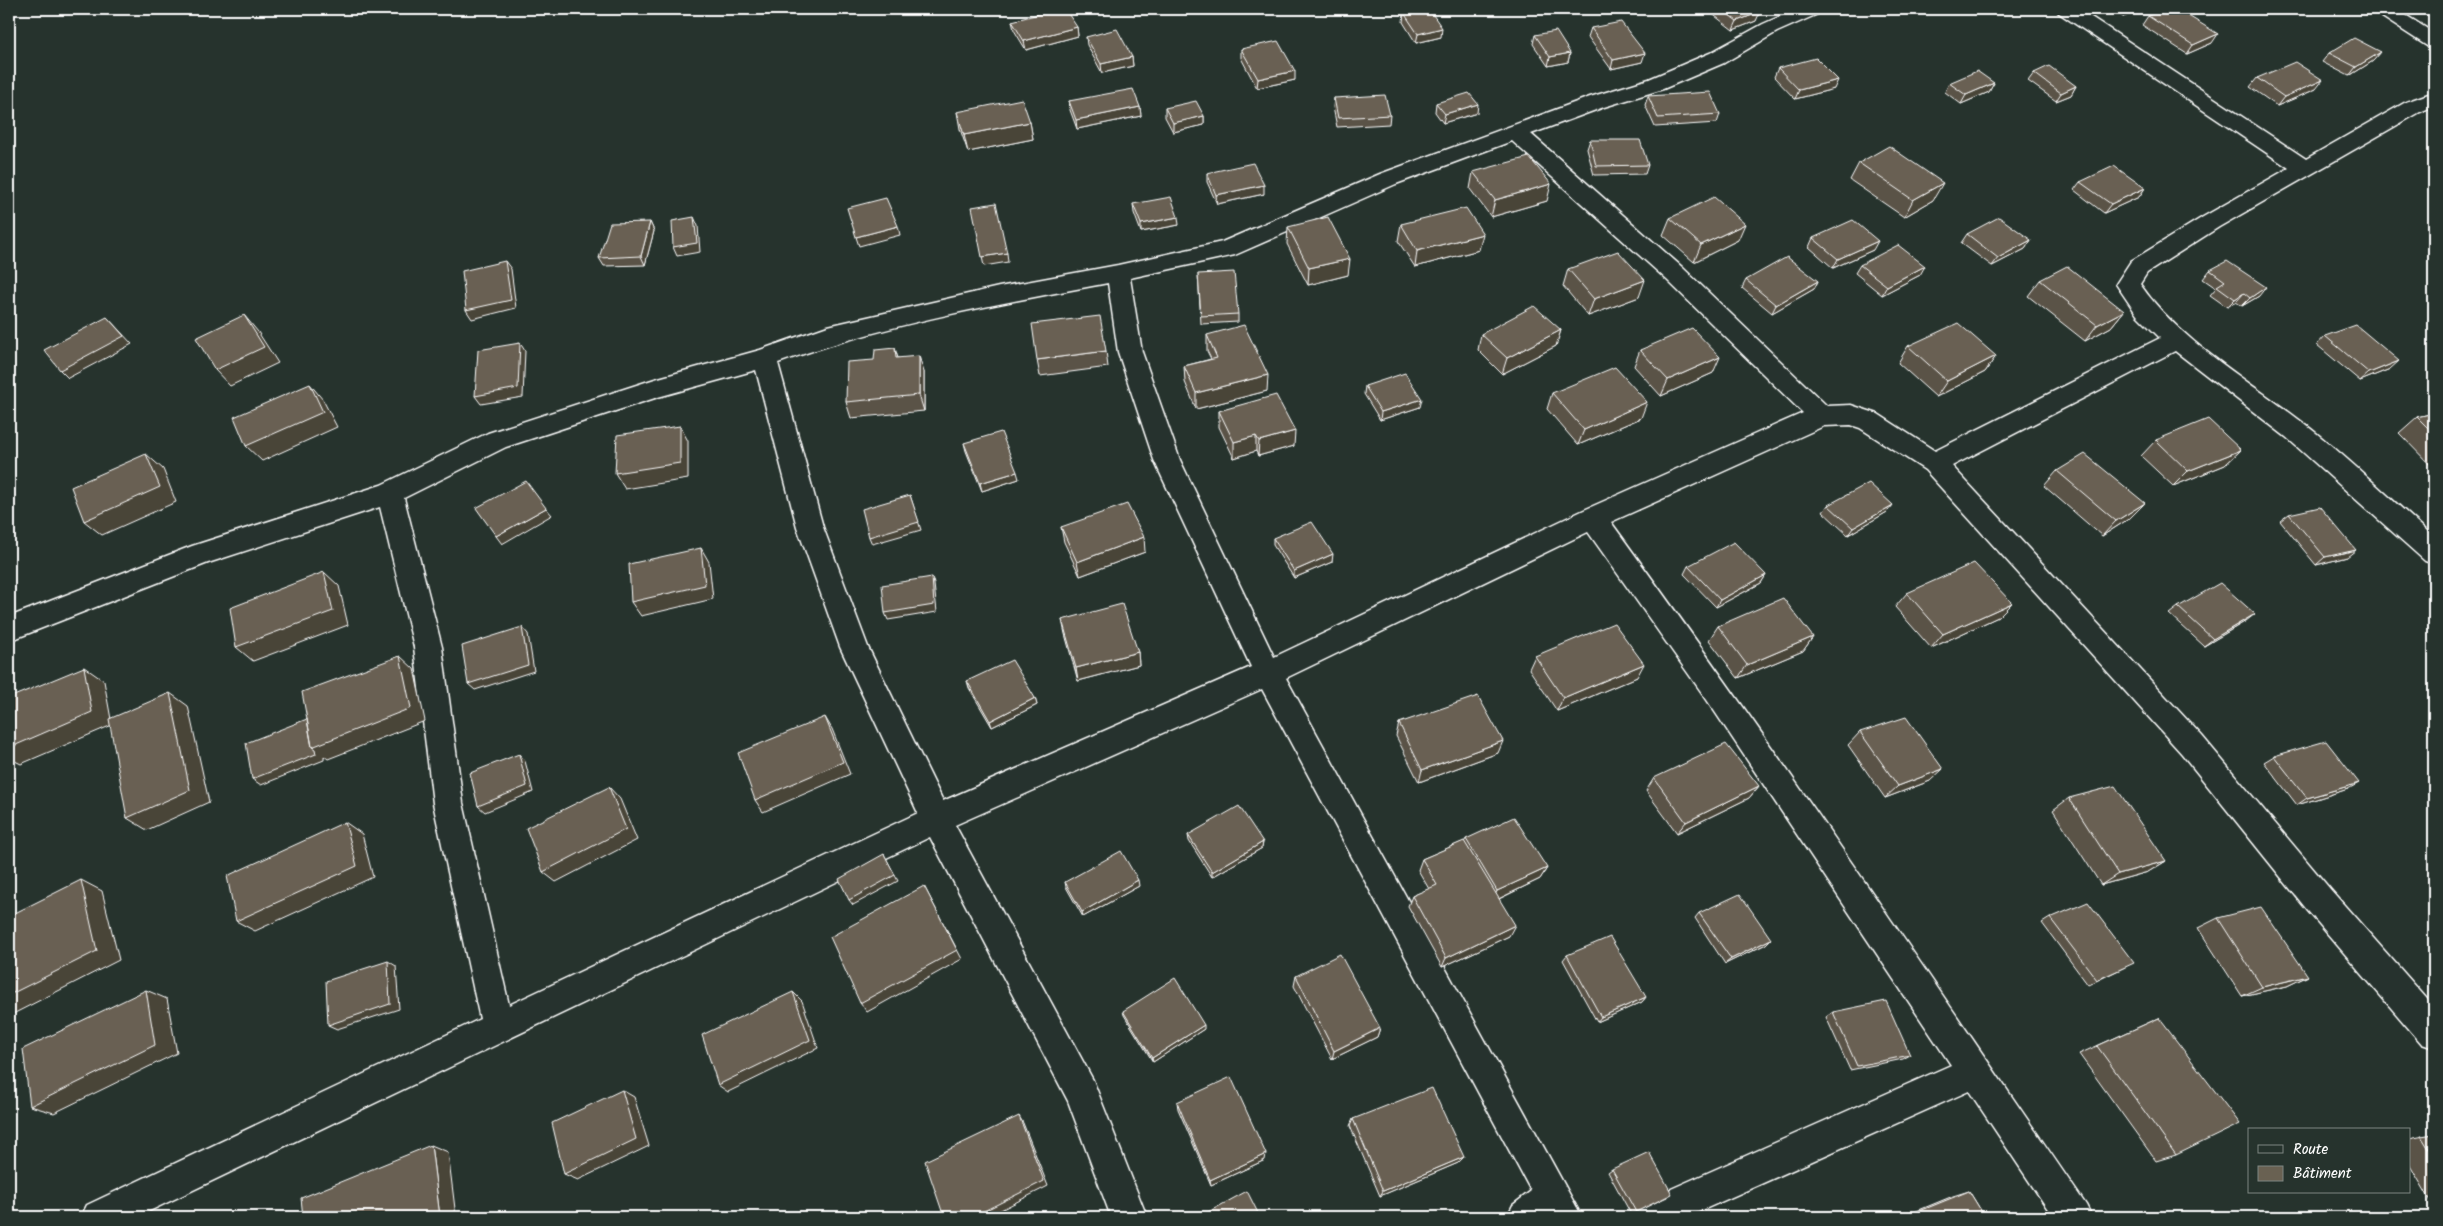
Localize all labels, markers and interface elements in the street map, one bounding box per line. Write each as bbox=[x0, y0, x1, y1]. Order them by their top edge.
legend bbox=[2248, 1128, 2410, 1194]
text: Route bbox=[2293, 1138, 2329, 1162]
text: Bâtiment bbox=[2293, 1162, 2352, 1186]

